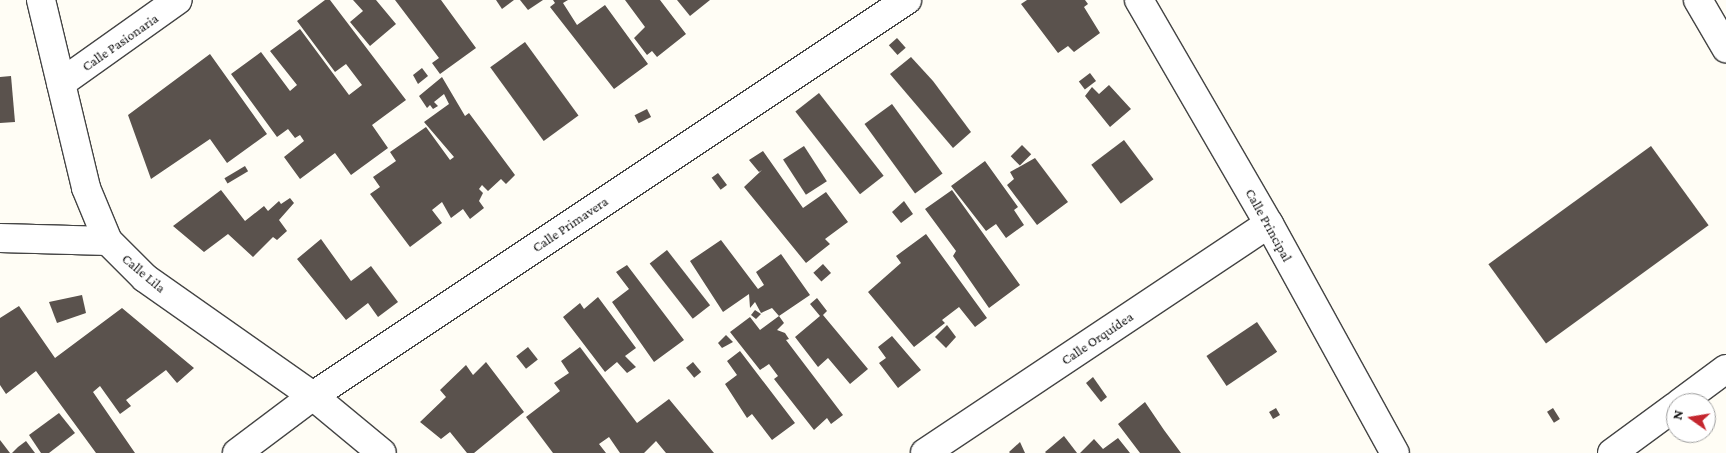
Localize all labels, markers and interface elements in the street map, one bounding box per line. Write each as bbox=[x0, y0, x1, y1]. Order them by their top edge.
street label: Calle Pasionaria bbox=[79, 9, 161, 75]
street label: Calle Principal bbox=[1242, 186, 1296, 264]
street label: Calle Primavera bbox=[529, 192, 611, 256]
street label: Calle Lila bbox=[119, 250, 169, 296]
street label: Calle Orquídea bbox=[1058, 308, 1136, 368]
north arrow bbox=[1666, 393, 1716, 443]
text: N bbox=[1668, 408, 1686, 421]

